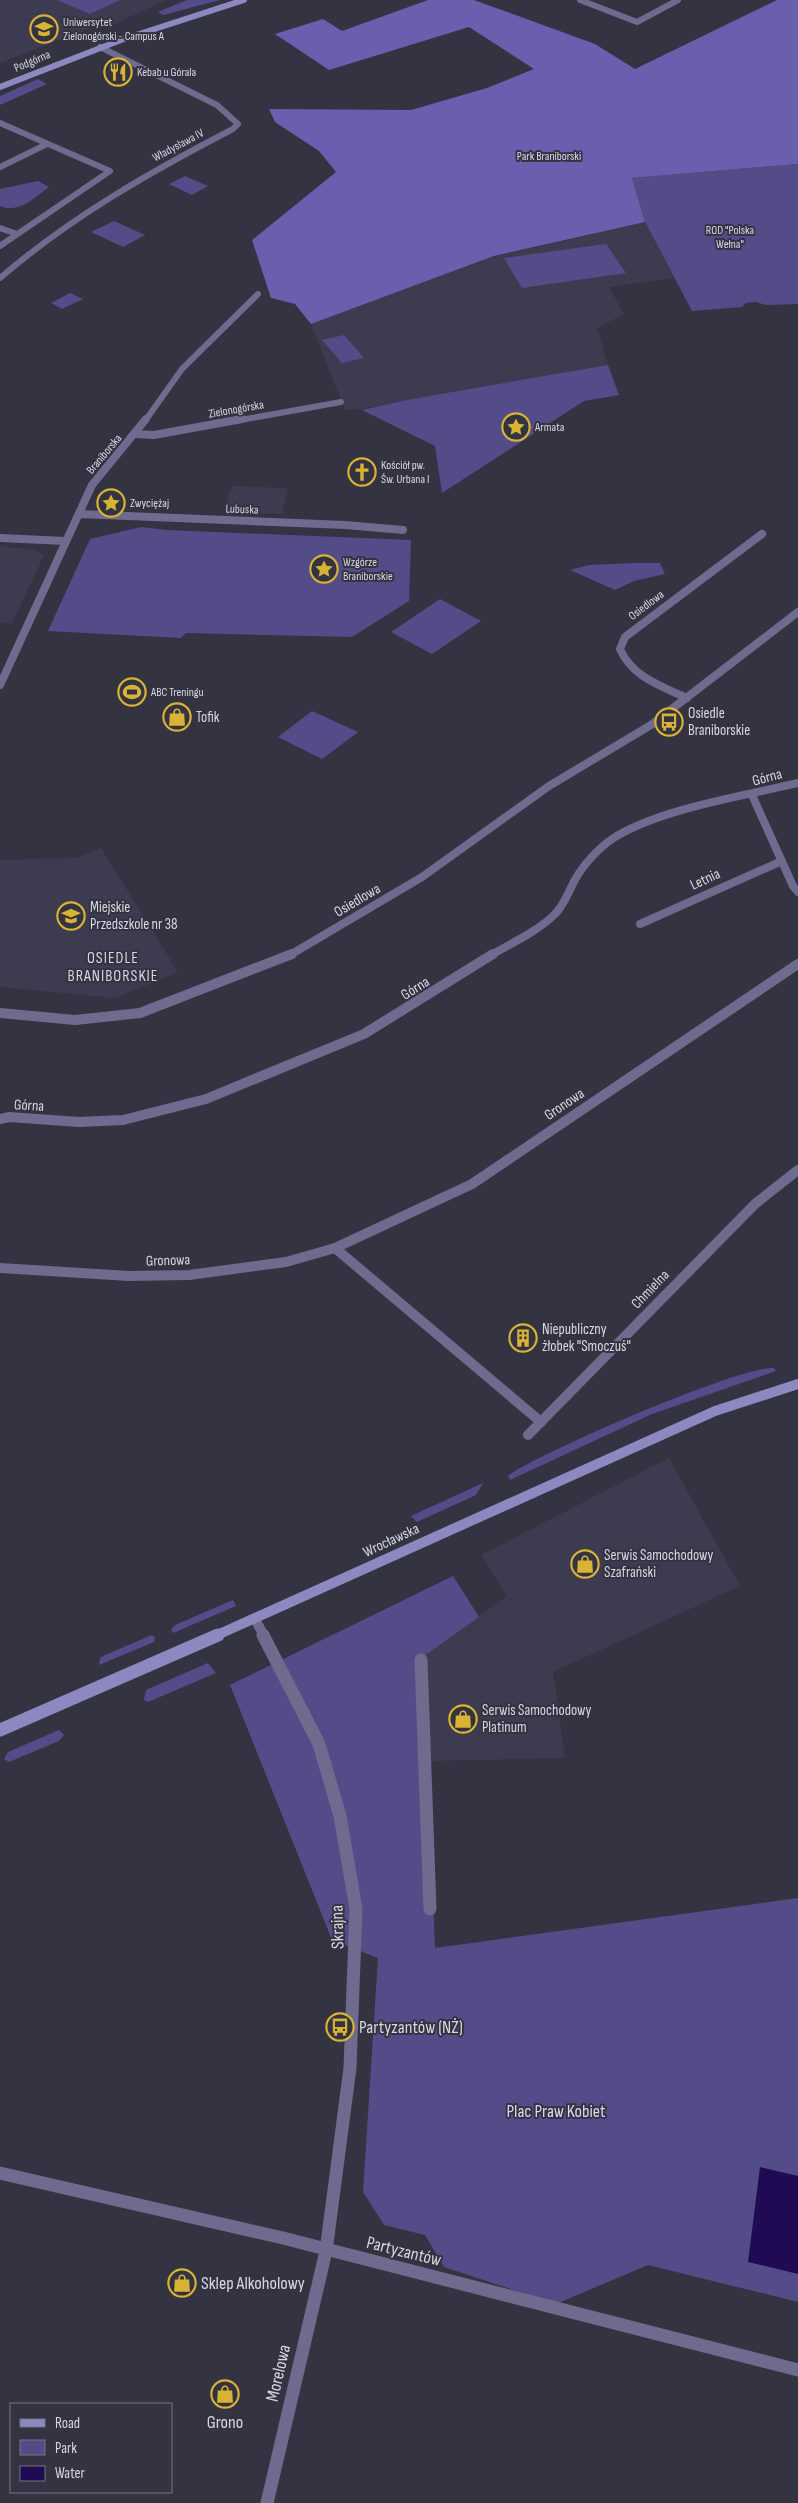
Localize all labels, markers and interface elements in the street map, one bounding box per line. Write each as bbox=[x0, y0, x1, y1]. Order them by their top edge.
school or university icon: Uniwersytet Zielonogórski - Campus A bbox=[29, 14, 59, 44]
place label: Uniwersytet Zielonogórski - Campus A bbox=[63, 15, 165, 44]
street label: Podgórna bbox=[12, 47, 53, 76]
restaurant icon: Kebab u Górala bbox=[103, 57, 133, 87]
place label: Kebab u Górala bbox=[137, 65, 197, 80]
street label: Władysława IV bbox=[150, 125, 207, 165]
park label: Park Braniborski bbox=[517, 149, 581, 164]
park label: ROD "Polska Wełna" bbox=[706, 223, 755, 252]
street label: Zielonogórska bbox=[207, 397, 265, 422]
place icon: Armata bbox=[501, 412, 531, 442]
place label: Armata bbox=[534, 420, 565, 435]
street label: Braniborska bbox=[83, 431, 126, 477]
church icon: Kościół pw. Św. Urbana I bbox=[347, 457, 377, 487]
place label: Kościół pw. Św. Urbana I bbox=[381, 458, 429, 487]
place icon: Zwyciężaj bbox=[96, 488, 126, 518]
place label: Zwyciężaj bbox=[130, 496, 169, 511]
street label: Lubuska bbox=[225, 501, 259, 518]
place icon: Wzgórze Braniborskie bbox=[309, 554, 339, 584]
place label: Wzgórze Braniborskie bbox=[343, 555, 393, 584]
street label: Osiedlowa bbox=[626, 587, 667, 624]
sports icon: ABC Treningu bbox=[117, 677, 147, 707]
place label: ABC Treningu bbox=[150, 685, 204, 700]
shop icon: Tofik bbox=[162, 702, 192, 732]
place label: Osiedle Braniborskie bbox=[688, 704, 750, 740]
bus stop icon: Osiedle Braniborskie bbox=[654, 707, 684, 737]
place label: Tofik bbox=[196, 708, 220, 727]
street label: Górna bbox=[750, 764, 784, 791]
street label: Letnia bbox=[687, 864, 723, 895]
street label: Osiedlowa bbox=[331, 879, 384, 922]
place label: Miejskie Przedszkole nr 38 bbox=[90, 898, 178, 934]
school or university icon: Miejskie Przedszkole nr 38 bbox=[56, 901, 86, 931]
district label: OSIEDLE BRANIBORSKIE bbox=[68, 949, 158, 986]
street label: Górna bbox=[397, 972, 433, 1004]
street label: Gronowa bbox=[541, 1084, 588, 1125]
street label: Górna bbox=[13, 1095, 45, 1116]
street label: Gronowa bbox=[146, 1250, 191, 1271]
street label: Chmielna bbox=[627, 1266, 674, 1313]
place label: Niepubliczny żłobek "Smoczuś" bbox=[542, 1320, 631, 1356]
building icon: Niepubliczny żłobek "Smoczuś" bbox=[508, 1323, 538, 1353]
street label: Wrocławska bbox=[360, 1519, 422, 1562]
place label: Serwis Samochodowy Szafrański bbox=[604, 1546, 714, 1582]
shop icon: Serwis Samochodowy Szafrański bbox=[570, 1549, 600, 1579]
place label: Serwis Samochodowy Platinum bbox=[482, 1701, 592, 1737]
shop icon: Serwis Samochodowy Platinum bbox=[448, 1704, 478, 1734]
street label: Skrajna bbox=[327, 1905, 348, 1949]
bus stop icon: Partyzantów (NŻ) bbox=[325, 2012, 355, 2042]
place label: Partyzantów (NŻ) bbox=[359, 2017, 463, 2038]
park label: Plac Praw Kobiet bbox=[507, 2101, 606, 2122]
street label: Partyzantów bbox=[364, 2232, 443, 2271]
shop icon: Sklep Alkoholowy bbox=[167, 2268, 197, 2298]
place label: Sklep Alkoholowy bbox=[201, 2273, 305, 2294]
street label: Morelowa bbox=[262, 2343, 295, 2404]
shop icon: Grono bbox=[210, 2379, 240, 2409]
legend bbox=[10, 2403, 172, 2493]
place label: Grono bbox=[207, 2412, 243, 2433]
text: Road bbox=[55, 2414, 80, 2433]
text: Park bbox=[55, 2439, 77, 2458]
text: Water bbox=[55, 2464, 86, 2483]

